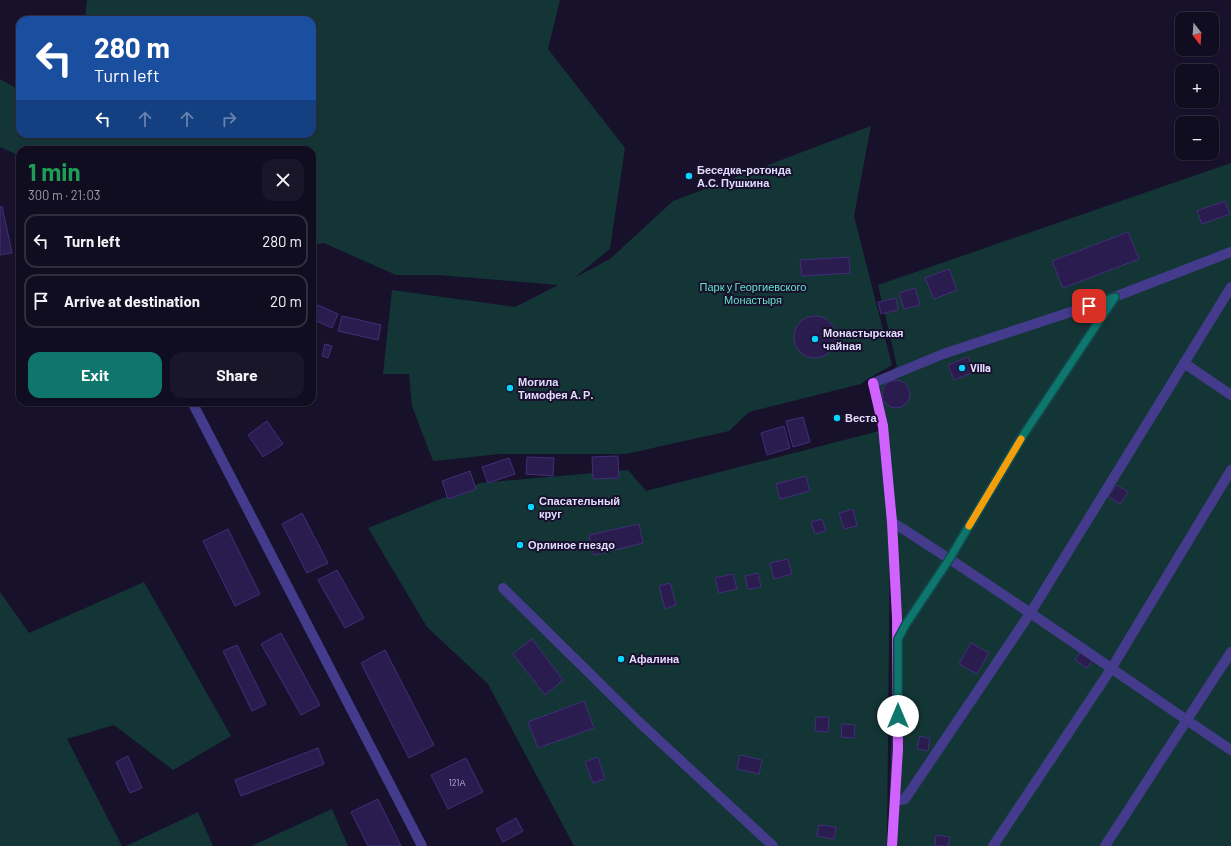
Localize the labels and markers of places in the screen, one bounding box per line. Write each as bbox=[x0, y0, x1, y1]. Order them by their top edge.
place label: Беседка-ротонда А.С. Пушкина bbox=[697, 163, 792, 189]
marker: Беседка-ротонда А.С. Пушкина bbox=[684, 171, 694, 181]
pin bbox=[1072, 289, 1106, 323]
place label: Монастырская чайная bbox=[823, 326, 903, 352]
marker: Монастырская чайная bbox=[810, 334, 820, 344]
place label: Villa bbox=[970, 361, 991, 374]
marker: Villa bbox=[957, 363, 967, 373]
place label: Могила Тимофея А. Р. bbox=[518, 375, 593, 401]
marker: Могила Тимофея А. Р. bbox=[505, 383, 515, 393]
place label: Веста bbox=[845, 411, 877, 424]
marker: Веста bbox=[832, 413, 842, 423]
place label: Спасательный круг bbox=[539, 494, 620, 520]
marker: Спасательный круг bbox=[526, 502, 536, 512]
place label: Орлиное гнездо bbox=[528, 538, 615, 551]
marker: Орлиное гнездо bbox=[515, 540, 525, 550]
place label: Афалина bbox=[629, 652, 680, 665]
marker: Афалина bbox=[616, 654, 626, 664]

